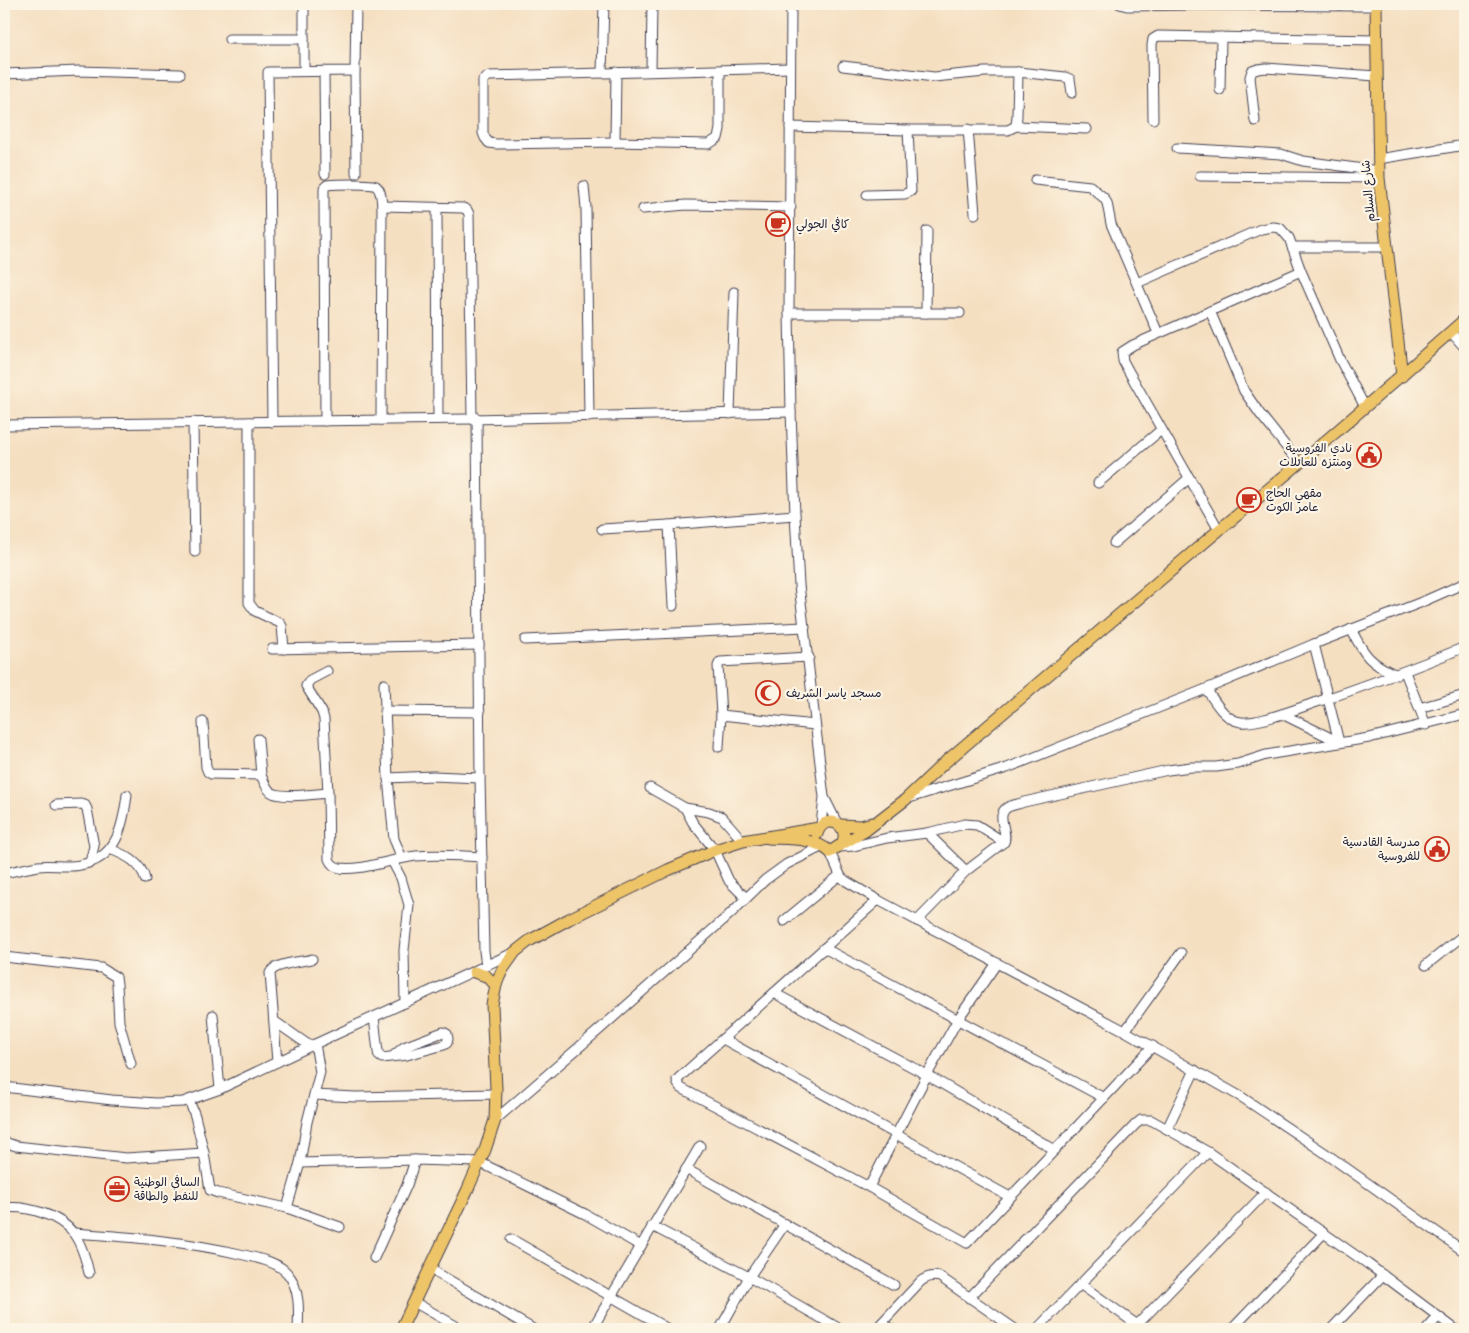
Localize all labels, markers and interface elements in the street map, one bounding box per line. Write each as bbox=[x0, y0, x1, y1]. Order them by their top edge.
street label: شارع السلام bbox=[1356, 159, 1380, 223]
cafe icon: كافي الجولي bbox=[765, 211, 791, 237]
place label: كافي الجولي bbox=[796, 215, 849, 235]
place label: نادي الفروسية ومنتزه للعائلات bbox=[1279, 439, 1352, 470]
public building icon: نادي الفروسية ومنتزه للعائلات bbox=[1356, 442, 1382, 468]
place label: مقهي الحاج عامر الكوت bbox=[1266, 484, 1322, 515]
cafe icon: مقهي الحاج عامر الكوت bbox=[1236, 487, 1262, 513]
mosque icon: مسجد ياسر الشريف bbox=[755, 680, 781, 706]
place label: مسجد ياسر الشريف bbox=[786, 684, 881, 701]
place label: مدرسة القادسية للفروسية bbox=[1343, 833, 1420, 864]
public building icon: مدرسة القادسية للفروسية bbox=[1424, 836, 1450, 862]
place label: السافي الوطنية للنفط والطاقة bbox=[134, 1173, 200, 1204]
office icon: السافي الوطنية للنفط والطاقة bbox=[104, 1176, 130, 1202]

